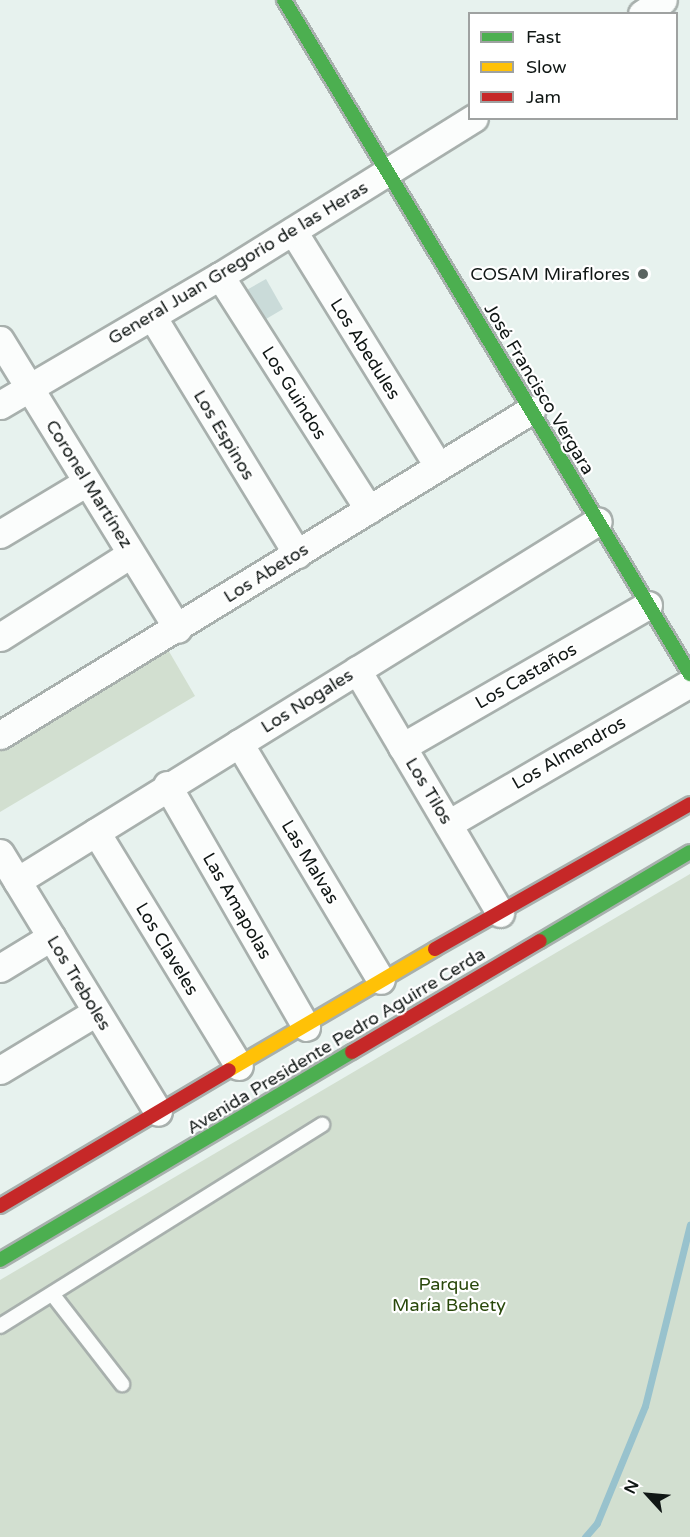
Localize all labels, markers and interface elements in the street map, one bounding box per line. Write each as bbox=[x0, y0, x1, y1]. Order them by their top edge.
legend bbox=[468, 12, 678, 120]
text: Fast bbox=[526, 26, 561, 48]
text: Slow bbox=[526, 56, 567, 78]
text: Jam bbox=[526, 86, 561, 108]
street label: General Juan Gregorio de las Heras bbox=[104, 177, 372, 349]
place label: COSAM Miraflores bbox=[470, 263, 630, 285]
marker: COSAM Miraflores bbox=[634, 265, 652, 283]
street label: Los Abedules bbox=[325, 294, 405, 404]
street label: José Francisco Vergara bbox=[479, 299, 599, 479]
street label: Los Guindos bbox=[257, 342, 331, 444]
street label: Los Espinos bbox=[189, 386, 259, 484]
street label: Coronel Martínez bbox=[41, 416, 137, 552]
street label: Los Abetos bbox=[220, 538, 312, 608]
street label: Los Castaños bbox=[472, 638, 580, 714]
street label: Los Nogales bbox=[257, 664, 357, 738]
street label: Los Almendros bbox=[508, 712, 630, 794]
street label: Los Tilos bbox=[401, 754, 457, 828]
street label: Las Malvas bbox=[277, 816, 343, 908]
street label: Las Amapolas bbox=[198, 849, 276, 963]
street label: Los Claveles bbox=[131, 899, 203, 999]
street label: Los Treboles bbox=[42, 932, 116, 1034]
street label: Avenida Presidente Pedro Aguirre Cerda bbox=[183, 943, 489, 1139]
park label: Parque María Behety bbox=[392, 1274, 506, 1316]
north arrow bbox=[618, 1465, 678, 1525]
text: N bbox=[620, 1477, 644, 1497]

